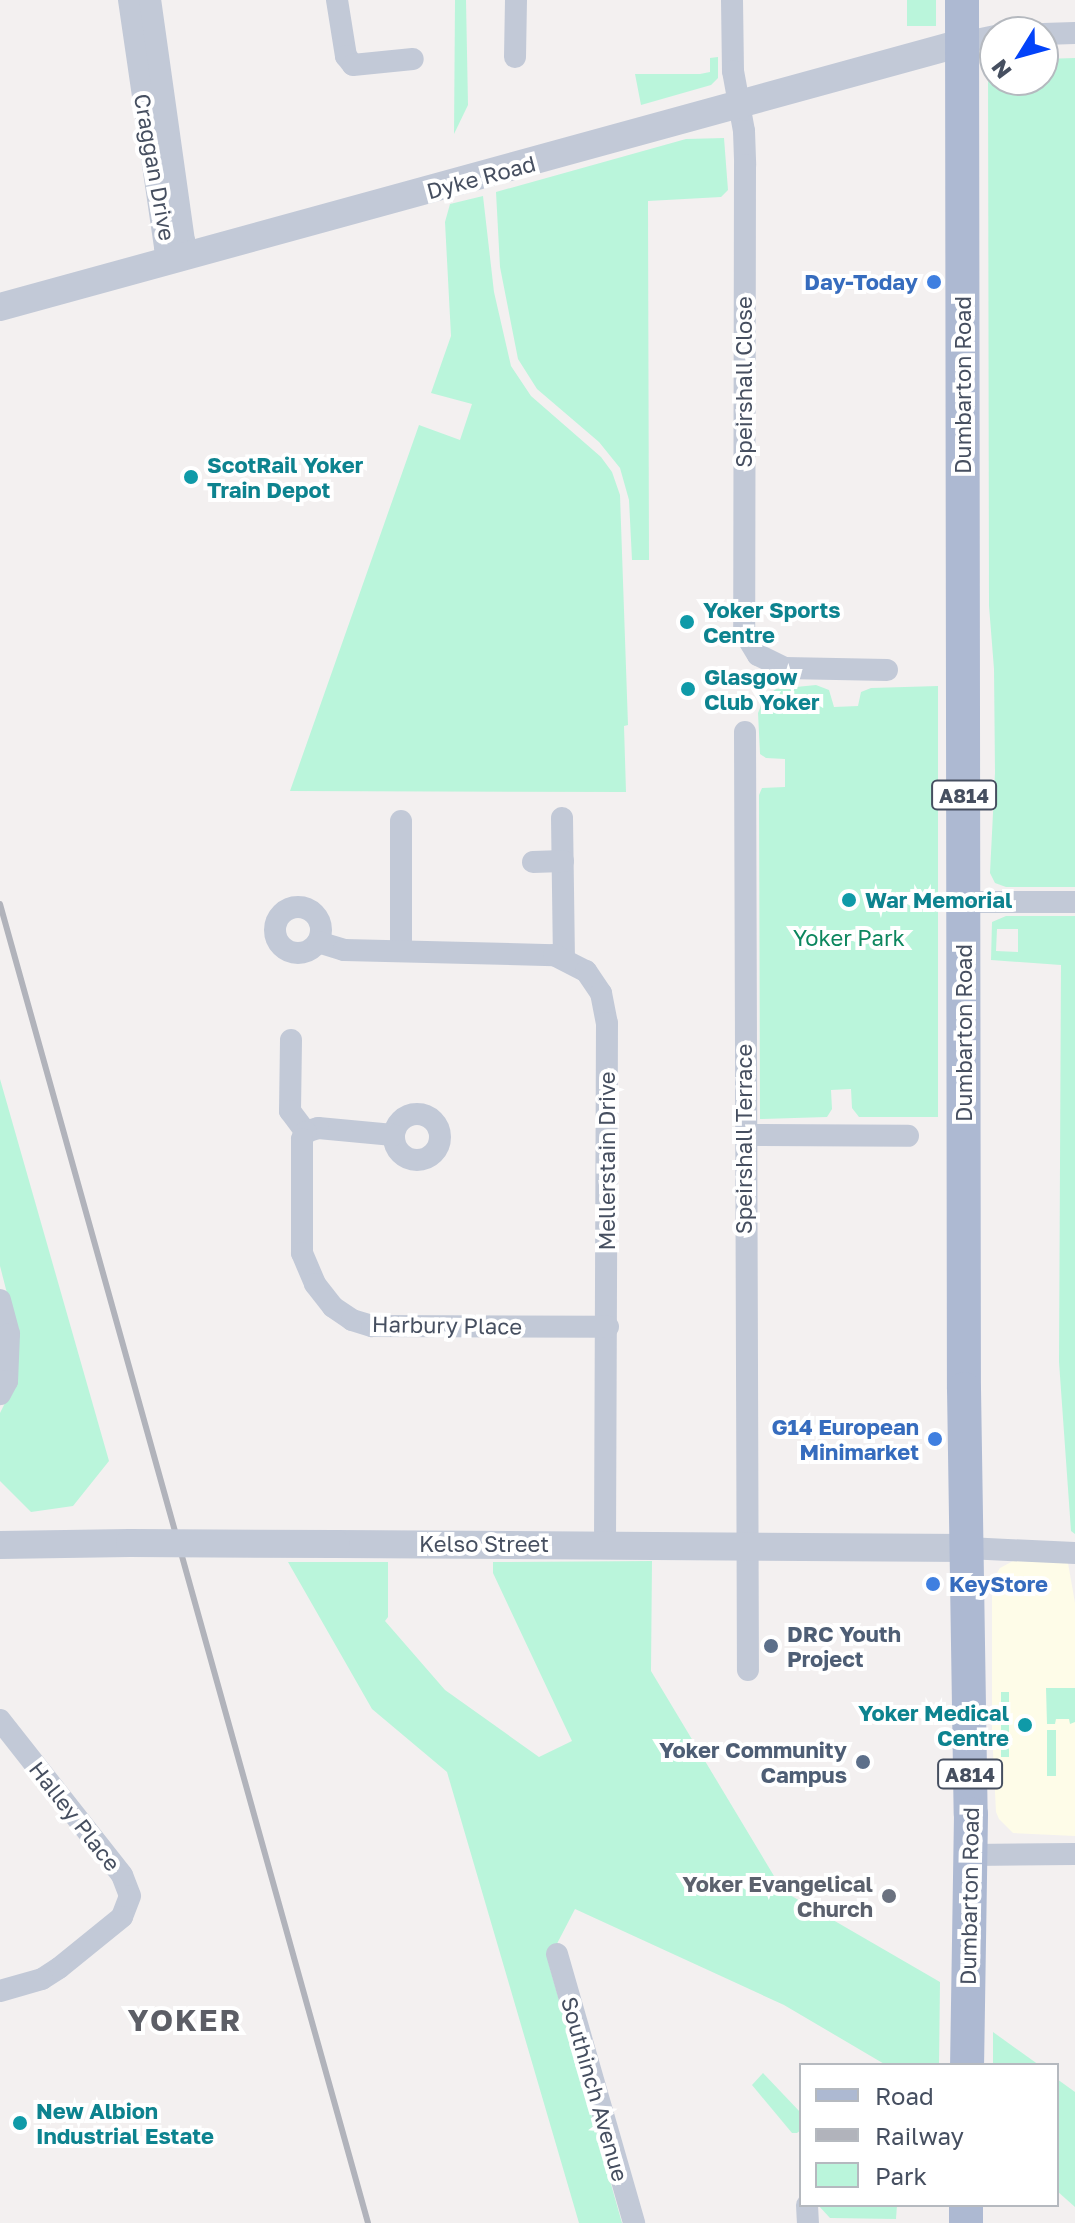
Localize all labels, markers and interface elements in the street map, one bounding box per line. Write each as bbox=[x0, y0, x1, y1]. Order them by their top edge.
north arrow bbox=[979, 16, 1059, 96]
text: N bbox=[985, 55, 1017, 84]
street label: Craggan Drive bbox=[129, 91, 181, 243]
street label: Dyke Road bbox=[424, 150, 538, 204]
place label: Day-Today bbox=[804, 269, 918, 295]
marker: Day-Today bbox=[925, 273, 943, 291]
street label: Speirshall Close bbox=[731, 296, 757, 468]
street label: Dumbarton Road bbox=[950, 296, 976, 474]
place label: ScotRail Yoker Train Depot bbox=[207, 451, 363, 502]
marker: ScotRail Yoker Train Depot bbox=[182, 468, 200, 486]
place label: Yoker Sports Centre bbox=[703, 596, 841, 648]
marker: Yoker Sports Centre bbox=[678, 613, 696, 631]
place label: Glasgow Club Yoker bbox=[704, 663, 820, 714]
marker: Glasgow Club Yoker bbox=[679, 680, 697, 698]
road number: A814 bbox=[930, 779, 998, 811]
place label: War Memorial bbox=[865, 887, 1012, 913]
marker: War Memorial bbox=[840, 891, 858, 909]
park label: Yoker Park bbox=[793, 925, 905, 951]
street label: Dumbarton Road bbox=[951, 944, 977, 1122]
street label: Speirshall Terrace bbox=[731, 1044, 757, 1234]
street label: Mellerstain Drive bbox=[594, 1071, 620, 1251]
street label: Harbury Place bbox=[372, 1310, 522, 1340]
place label: G14 European Minimarket bbox=[771, 1413, 919, 1464]
marker: G14 European Minimarket bbox=[926, 1430, 944, 1448]
street label: Kelso Street bbox=[419, 1531, 549, 1557]
place label: KeyStore bbox=[949, 1571, 1048, 1597]
marker: KeyStore bbox=[924, 1575, 942, 1593]
place label: DRC Youth Project bbox=[787, 1620, 901, 1672]
marker: DRC Youth Project bbox=[762, 1637, 780, 1655]
place label: Yoker Medical Centre bbox=[858, 1699, 1009, 1750]
marker: Yoker Medical Centre bbox=[1016, 1716, 1034, 1734]
place label: Yoker Community Campus bbox=[659, 1736, 847, 1788]
marker: Yoker Community Campus bbox=[854, 1753, 872, 1771]
street label: Halley Place bbox=[24, 1756, 126, 1876]
road number: A814 bbox=[936, 1758, 1004, 1790]
street label: Dumbarton Road bbox=[954, 1807, 984, 1985]
place label: Yoker Evangelical Church bbox=[682, 1870, 873, 1922]
marker: Yoker Evangelical Church bbox=[880, 1887, 898, 1905]
street label: Southinch Avenue bbox=[556, 1994, 634, 2184]
district label: YOKER bbox=[128, 2002, 242, 2038]
legend bbox=[799, 2063, 1059, 2207]
text: Road bbox=[875, 2081, 934, 2110]
place label: New Albion Industrial Estate bbox=[36, 2097, 214, 2148]
marker: New Albion Industrial Estate bbox=[11, 2114, 29, 2132]
text: Railway bbox=[875, 2121, 964, 2150]
text: Park bbox=[875, 2161, 927, 2190]

